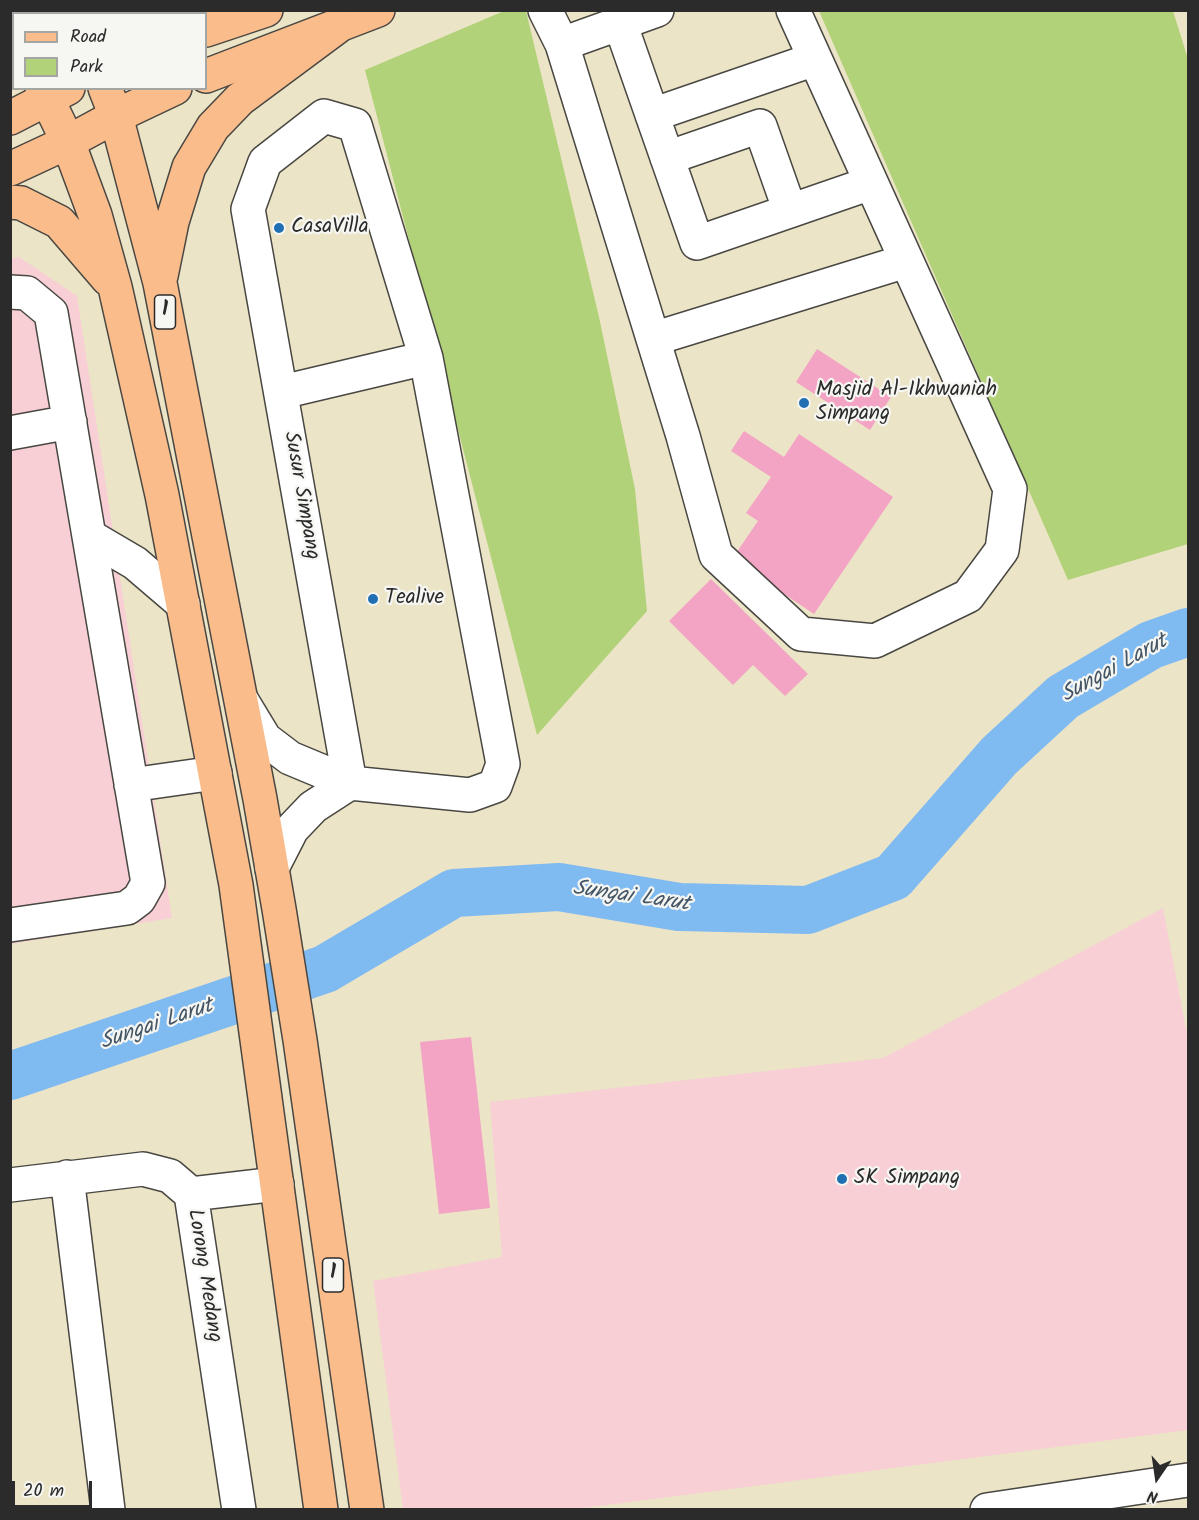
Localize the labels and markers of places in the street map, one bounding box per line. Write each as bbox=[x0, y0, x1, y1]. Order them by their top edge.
place label: CasaVilla bbox=[291, 215, 369, 241]
marker: CasaVilla bbox=[272, 221, 286, 235]
place label: Masjid Al-Ikhwaniah Simpang bbox=[816, 378, 997, 428]
marker: Masjid Al-Ikhwaniah Simpang bbox=[797, 396, 811, 410]
place label: Tealive bbox=[385, 586, 444, 612]
marker: Tealive bbox=[366, 592, 380, 606]
place label: SK Simpang bbox=[854, 1166, 960, 1192]
marker: SK Simpang bbox=[835, 1172, 849, 1186]

